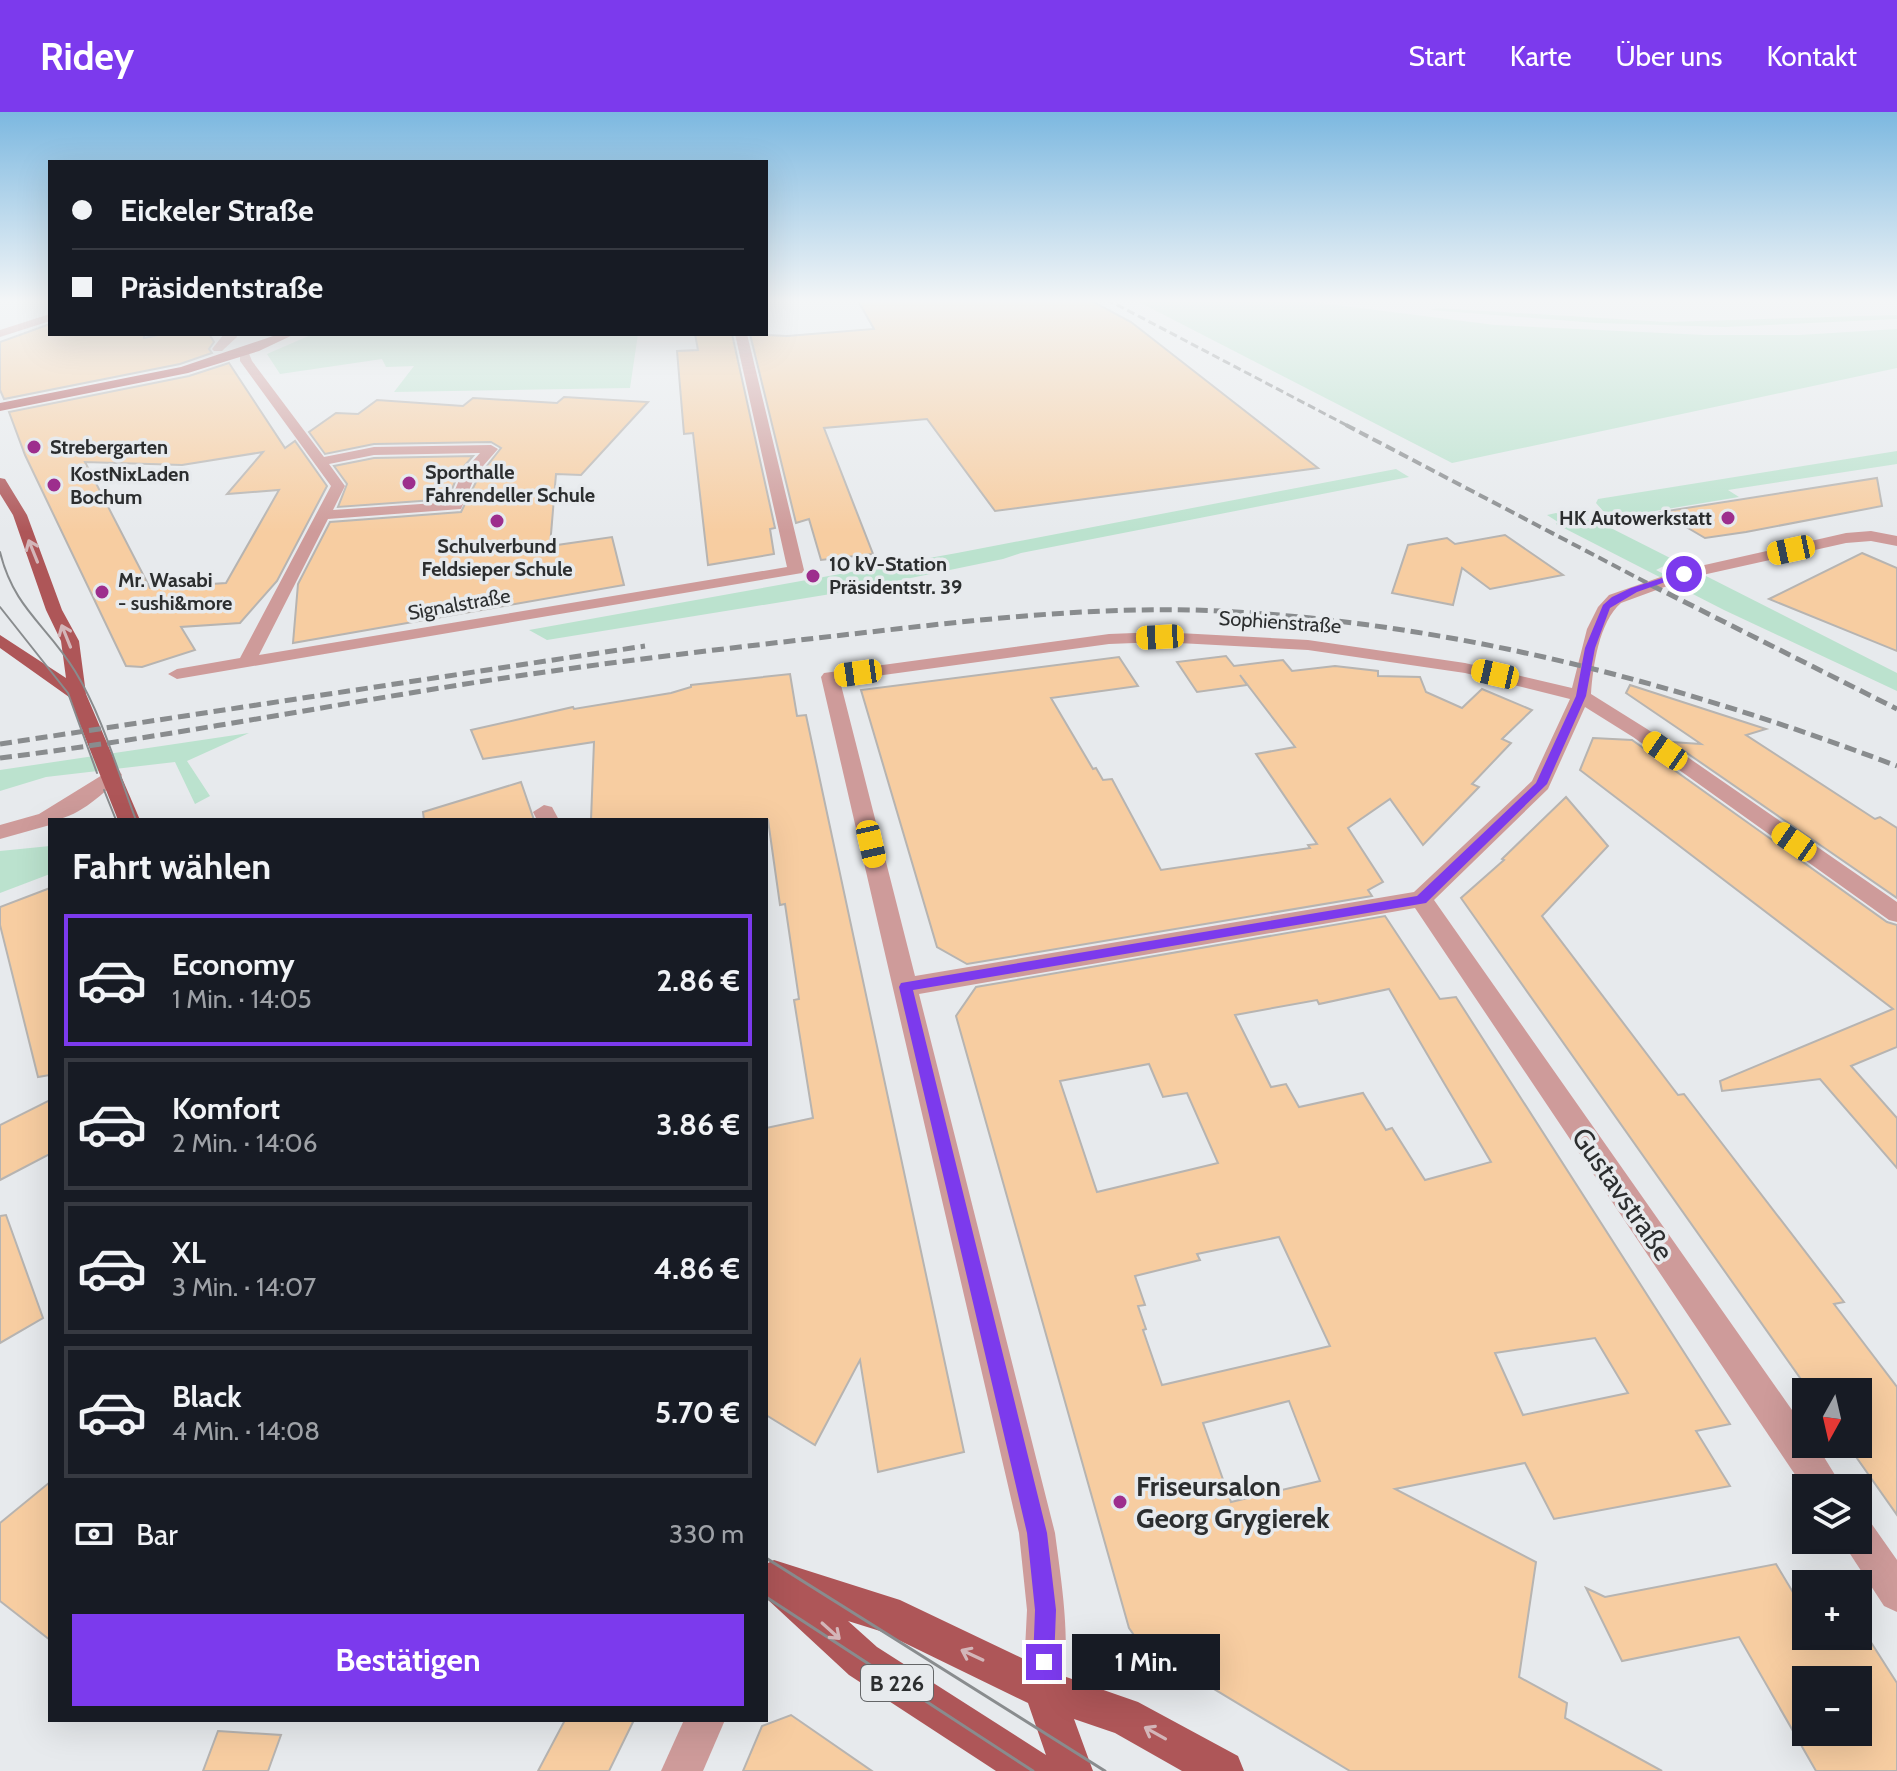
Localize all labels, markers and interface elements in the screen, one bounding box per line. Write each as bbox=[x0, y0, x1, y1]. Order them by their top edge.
text: Ridey bbox=[40, 33, 134, 80]
text: Start bbox=[1409, 39, 1466, 73]
text: Karte bbox=[1510, 39, 1572, 73]
text: Über uns bbox=[1616, 39, 1722, 73]
text: Kontakt bbox=[1766, 39, 1857, 73]
text: Eickeler Straße bbox=[120, 192, 314, 229]
text: Präsidentstraße bbox=[120, 269, 323, 306]
place label: Strebergarten bbox=[50, 435, 168, 459]
marker: Strebergarten bbox=[25, 438, 43, 456]
place label: Sporthalle Fahrendeller Schule bbox=[425, 460, 595, 507]
place label: KostNixLaden Bochum bbox=[70, 462, 189, 509]
marker: Sporthalle Fahrendeller Schule bbox=[400, 474, 418, 492]
marker: KostNixLaden Bochum bbox=[45, 476, 63, 494]
place label: HK Autowerkstatt bbox=[1559, 506, 1712, 530]
marker: HK Autowerkstatt bbox=[1719, 509, 1737, 527]
marker: Schulverbund Feldsieper Schule bbox=[488, 512, 506, 530]
car bbox=[1765, 533, 1817, 567]
place label: Schulverbund Feldsieper Schule bbox=[421, 534, 573, 581]
one-way arrow bbox=[25, 539, 40, 564]
place label: 10 kV-Station Präsidentstr. 39 bbox=[829, 552, 962, 599]
route start bbox=[1666, 556, 1702, 592]
marker: 10 kV-Station Präsidentstr. 39 bbox=[804, 567, 822, 585]
place label: Mr. Wasabi - sushi&more bbox=[118, 568, 232, 615]
marker: Mr. Wasabi - sushi&more bbox=[93, 583, 111, 601]
street label: Signalstraße bbox=[406, 583, 512, 625]
street label: Sophienstraße bbox=[1218, 606, 1342, 638]
car bbox=[1135, 624, 1185, 650]
one-way arrow bbox=[58, 625, 72, 649]
car bbox=[1469, 657, 1521, 691]
car bbox=[833, 658, 883, 688]
car bbox=[1638, 727, 1692, 775]
car bbox=[854, 818, 888, 870]
car bbox=[1767, 818, 1821, 866]
text: Fahrt wählen bbox=[72, 844, 271, 888]
icon: car bbox=[76, 944, 148, 1016]
text: Economy bbox=[172, 946, 295, 983]
text: 2.86 € bbox=[657, 962, 740, 999]
text: 1 Min. · 14:05 bbox=[172, 983, 312, 1015]
icon: car bbox=[76, 1088, 148, 1160]
text: Komfort bbox=[172, 1090, 280, 1127]
text: 3.86 € bbox=[656, 1106, 740, 1143]
street label: Gustavstraße bbox=[1565, 1121, 1681, 1267]
text: 2 Min. · 14:06 bbox=[172, 1127, 318, 1159]
icon: car bbox=[76, 1232, 148, 1304]
text: XL bbox=[172, 1234, 206, 1271]
text: 4.86 € bbox=[654, 1250, 740, 1287]
text: 3 Min. · 14:07 bbox=[172, 1271, 316, 1303]
icon: car bbox=[76, 1376, 148, 1448]
text: Black bbox=[172, 1378, 242, 1415]
north arrow bbox=[1792, 1378, 1872, 1458]
map controls bbox=[1792, 1378, 1872, 1746]
text: 5.70 € bbox=[655, 1394, 740, 1431]
text: 4 Min. · 14:08 bbox=[172, 1415, 320, 1447]
place label: Friseursalon Georg Grygierek bbox=[1136, 1469, 1330, 1535]
button: layers bbox=[1792, 1474, 1872, 1554]
marker: Friseursalon Georg Grygierek bbox=[1111, 1493, 1129, 1511]
icon: cash bbox=[72, 1512, 116, 1556]
text: Bar bbox=[136, 1516, 178, 1553]
text: 330 m bbox=[669, 1518, 744, 1550]
button: + bbox=[1792, 1570, 1872, 1650]
button: Bestätigen bbox=[72, 1614, 744, 1706]
one-way arrow bbox=[821, 1622, 841, 1641]
callout: 1 Min. bbox=[1072, 1634, 1220, 1690]
route end bbox=[1026, 1644, 1062, 1680]
text: 1 Min. bbox=[1114, 1646, 1178, 1678]
one-way arrow bbox=[961, 1647, 985, 1662]
road number: B 226 bbox=[861, 1665, 933, 1701]
button: − bbox=[1792, 1666, 1872, 1746]
one-way arrow bbox=[1143, 1725, 1167, 1741]

